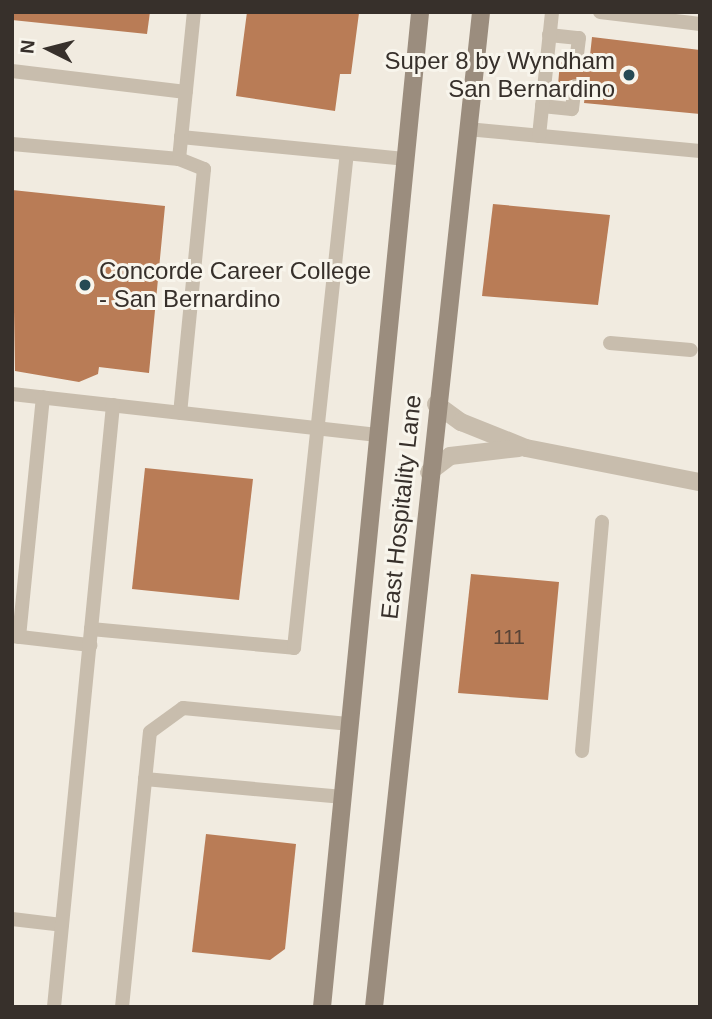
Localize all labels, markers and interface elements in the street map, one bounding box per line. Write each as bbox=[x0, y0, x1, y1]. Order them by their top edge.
north arrow bbox=[14, 14, 84, 84]
text: N bbox=[16, 39, 39, 55]
place label: Super 8 by Wyndham San Bernardino bbox=[384, 47, 615, 103]
marker: Super 8 by Wyndham San Bernardino bbox=[621, 67, 637, 83]
place label: Concorde Career College - San Bernardino bbox=[99, 257, 371, 313]
marker: Concorde Career College - San Bernardino bbox=[77, 277, 93, 293]
street label: East Hospitality Lane bbox=[375, 393, 427, 621]
house number: 111 bbox=[493, 624, 525, 650]

